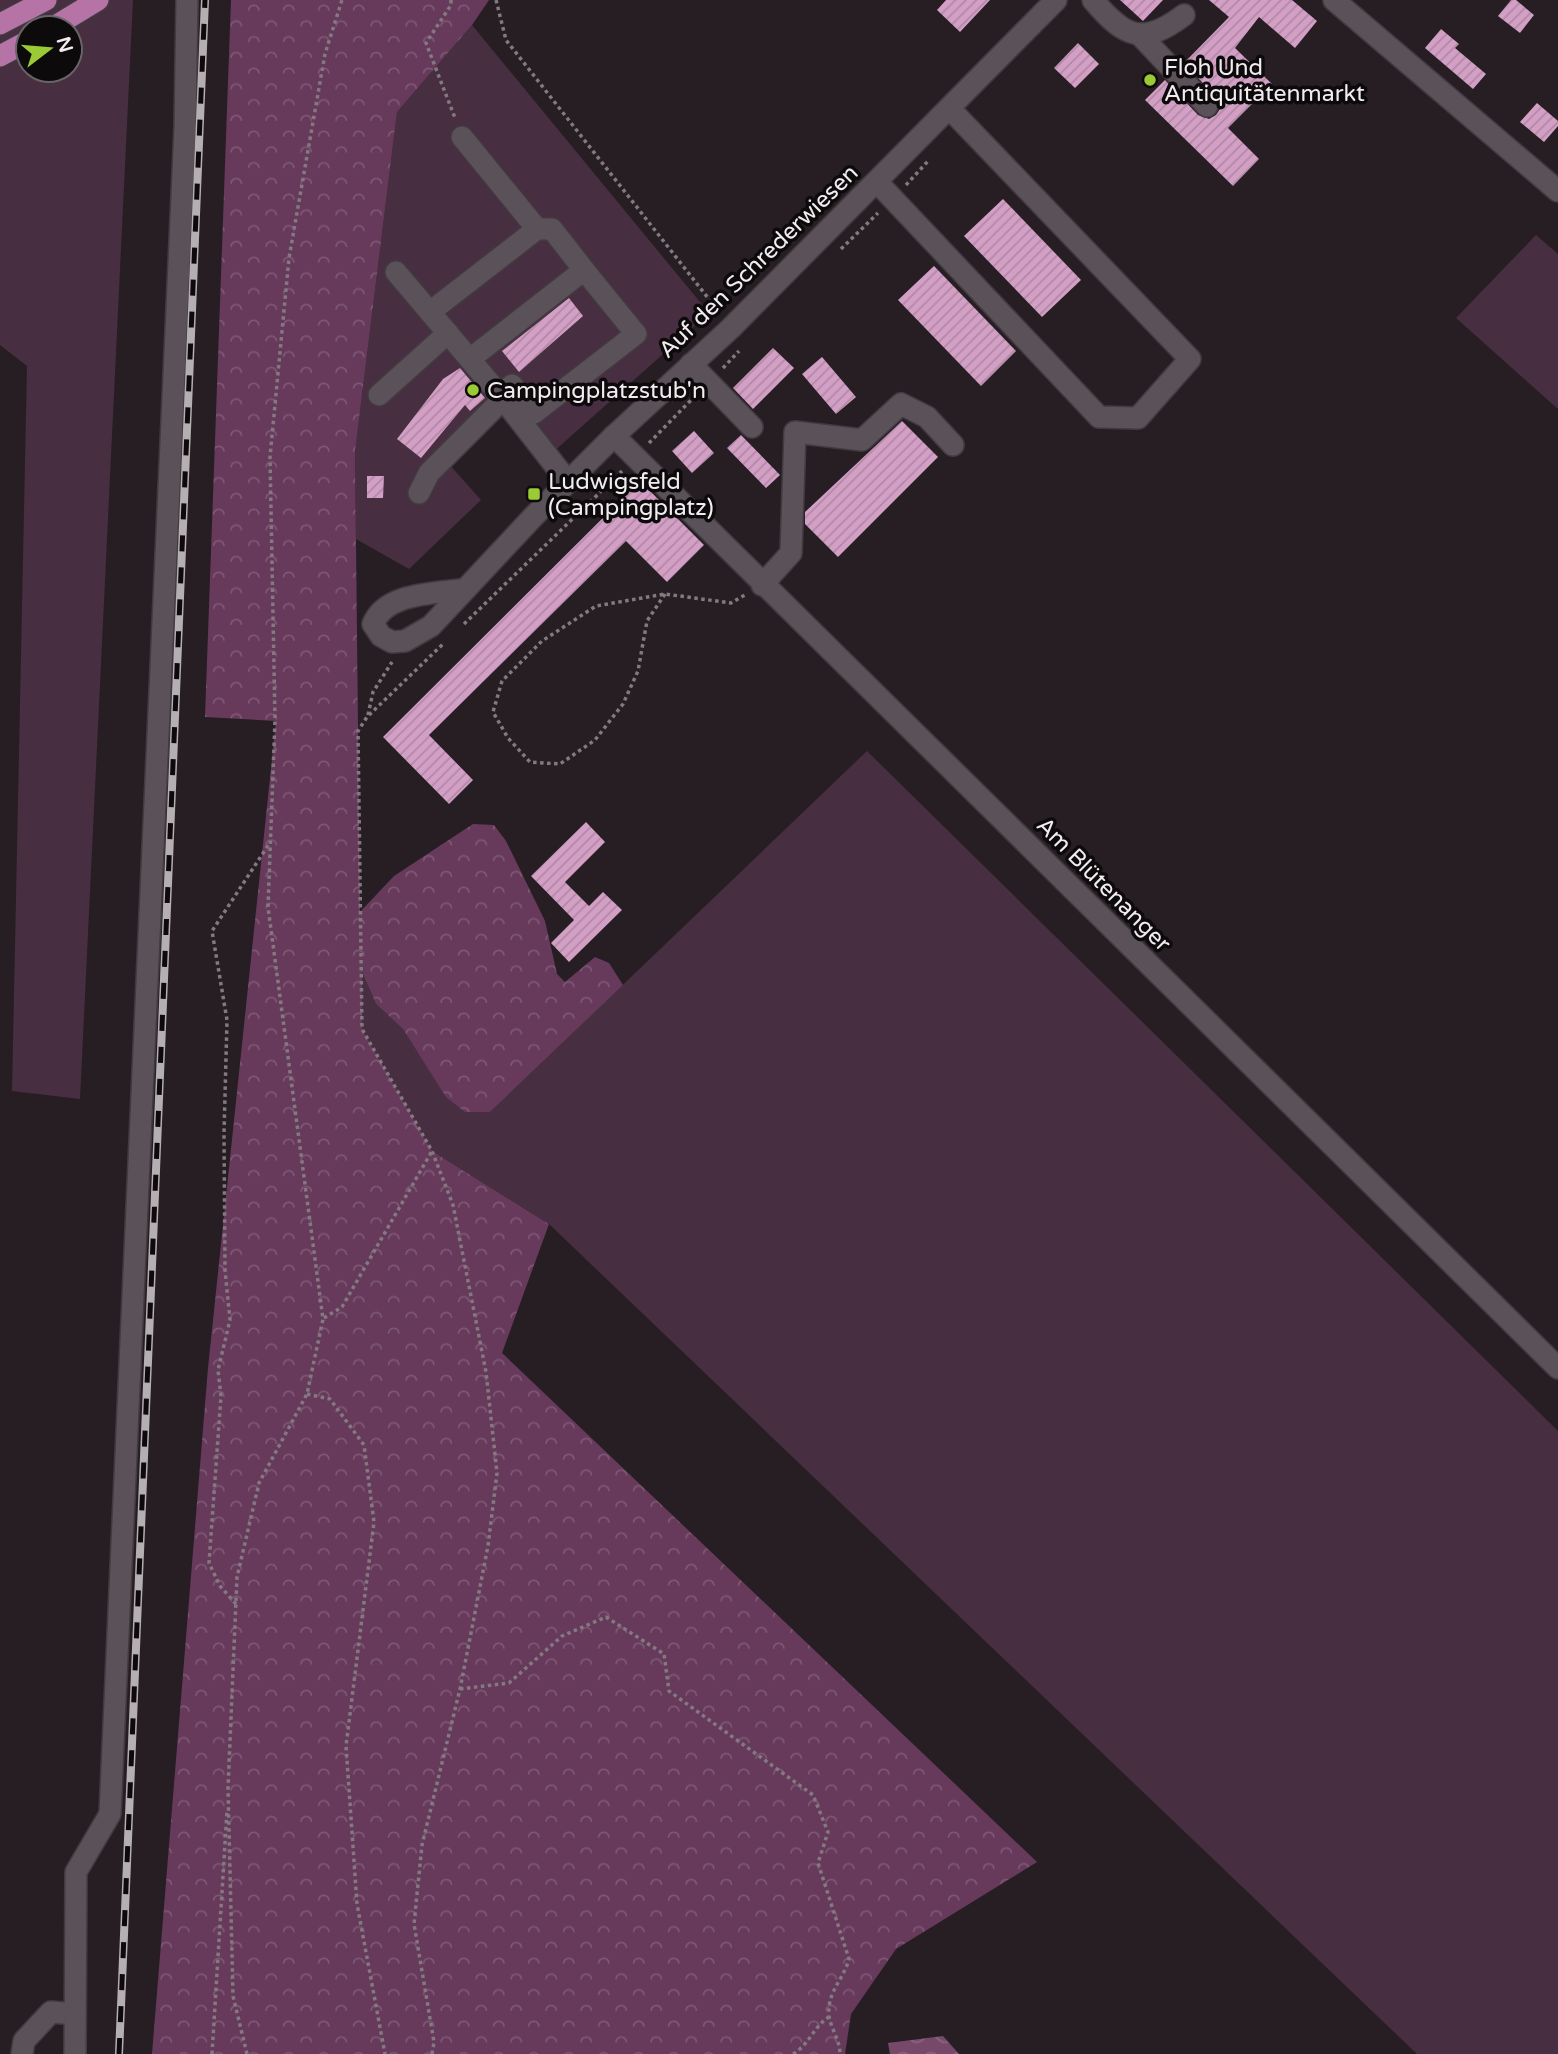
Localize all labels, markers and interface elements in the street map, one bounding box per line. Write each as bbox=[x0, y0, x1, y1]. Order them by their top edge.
north arrow bbox=[14, 14, 84, 84]
text: N bbox=[52, 34, 77, 55]
place label: Floh Und Antiquitätenmarkt bbox=[1164, 54, 1365, 108]
marker: Floh Und Antiquitätenmarkt bbox=[1142, 72, 1158, 88]
street label: Auf den Schrederwiesen bbox=[653, 159, 864, 364]
place label: Campingplatzstub'n bbox=[487, 377, 706, 405]
marker: Campingplatzstub'n bbox=[465, 382, 481, 398]
place label: Ludwigsfeld (Campingplatz) bbox=[548, 468, 714, 522]
marker: Ludwigsfeld (Campingplatz) bbox=[526, 486, 542, 502]
street label: Am Blütenanger bbox=[1030, 812, 1176, 958]

